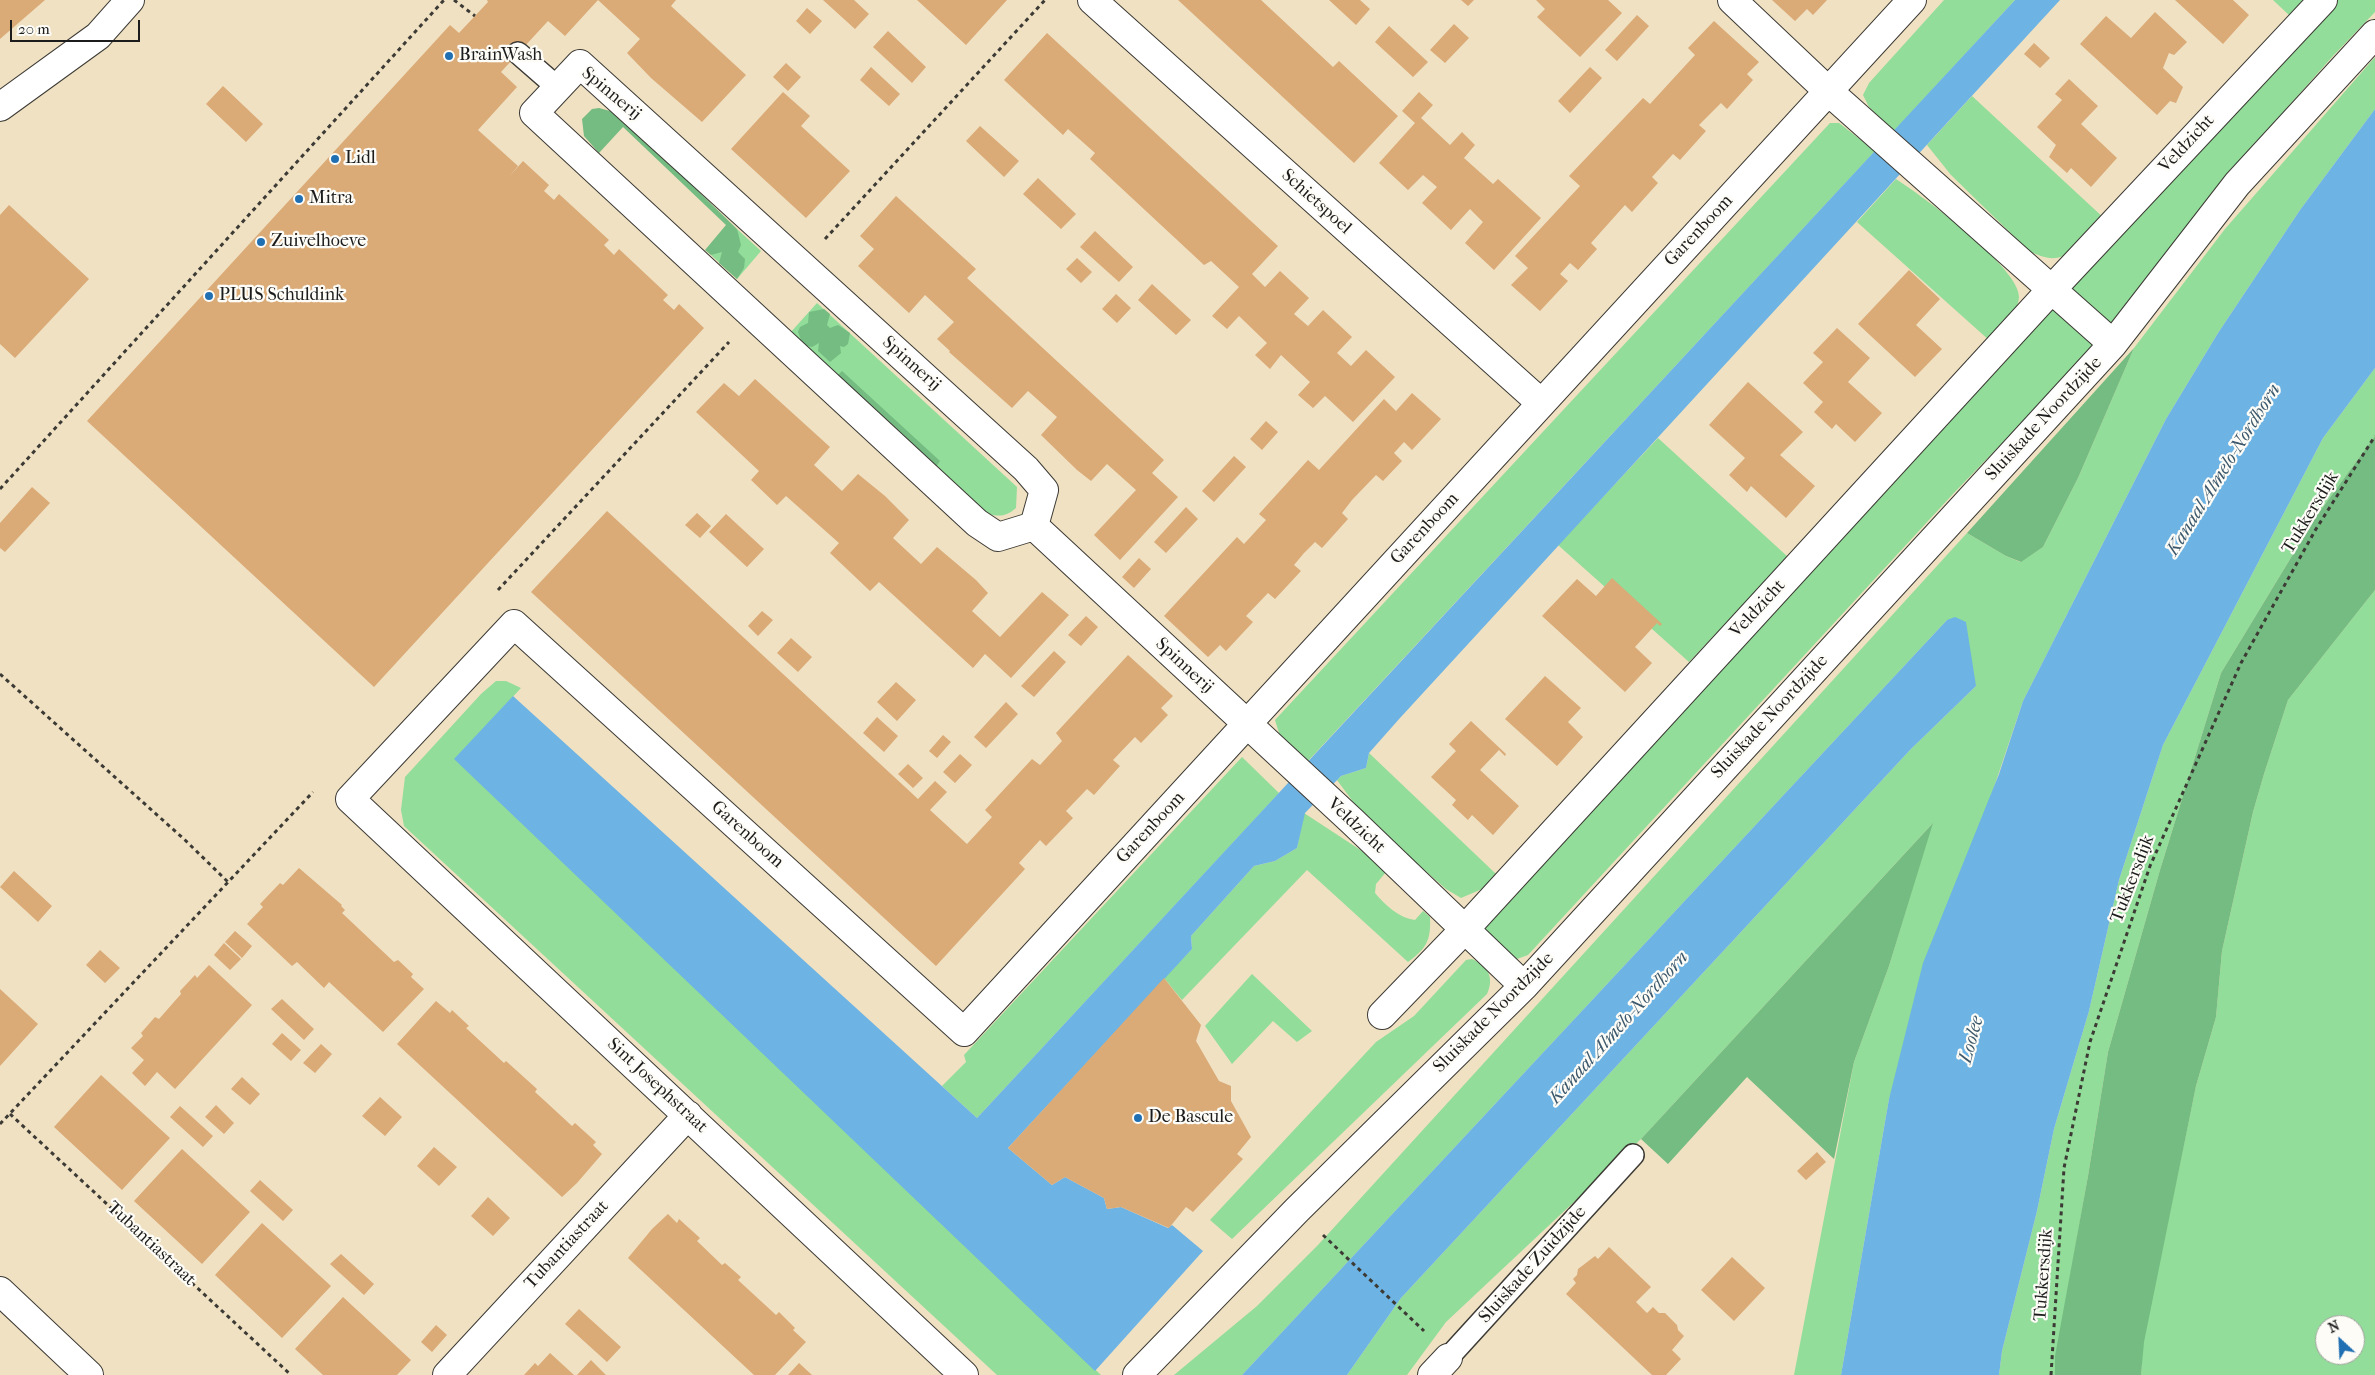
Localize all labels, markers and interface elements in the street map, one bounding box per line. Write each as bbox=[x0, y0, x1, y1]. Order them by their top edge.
scale bar bbox=[12, 10, 142, 42]
text: 20 m bbox=[18, 20, 50, 38]
place label: BrainWash bbox=[459, 45, 542, 67]
marker: BrainWash bbox=[443, 50, 455, 62]
street label: Spinnerij bbox=[577, 63, 645, 125]
street label: Veldzicht bbox=[2155, 110, 2219, 178]
place label: Lidl bbox=[345, 148, 376, 170]
marker: Lidl bbox=[329, 153, 341, 165]
street label: Schietspoel bbox=[1276, 165, 1356, 239]
place label: Mitra bbox=[309, 188, 353, 210]
street label: Garenboom bbox=[1660, 191, 1738, 271]
marker: Mitra bbox=[293, 193, 305, 205]
place label: Zuivelhoeve bbox=[271, 231, 366, 253]
marker: Zuivelhoeve bbox=[255, 236, 267, 248]
place label: PLUS Schuldink bbox=[219, 285, 344, 307]
marker: PLUS Schuldink bbox=[203, 290, 215, 302]
street label: Spinnerij bbox=[877, 332, 945, 396]
street label: Sluiskade Noordzijde bbox=[1981, 353, 2107, 485]
water label: Kanaal Almelo-Nordhorn bbox=[2162, 380, 2286, 560]
street label: Tukkersdijk bbox=[2278, 468, 2344, 558]
street label: Garenboom bbox=[1386, 489, 1464, 569]
street label: Veldzicht bbox=[1726, 575, 1790, 643]
street label: Spinnerij bbox=[1150, 634, 1218, 698]
street label: Sluiskade Noordzijde bbox=[1707, 651, 1833, 783]
street label: Garenboom bbox=[1112, 788, 1190, 868]
street label: Veldzicht bbox=[1322, 794, 1390, 858]
street label: Garenboom bbox=[706, 797, 788, 873]
street label: Tukkersdijk bbox=[2106, 832, 2160, 926]
water label: Kanaal Almelo-Nordhorn bbox=[1544, 947, 1694, 1109]
street label: Sluiskade Noordzijde bbox=[1429, 948, 1559, 1078]
water label: Loolee bbox=[1955, 1014, 1989, 1066]
street label: Sint Josephstraat bbox=[602, 1034, 712, 1138]
place label: De Bascule bbox=[1148, 1107, 1233, 1129]
marker: De Bascule bbox=[1132, 1112, 1144, 1124]
street label: Tubantiastraat bbox=[520, 1196, 614, 1294]
street label: Tubantiastraat bbox=[102, 1197, 200, 1291]
street label: Sluiskade Zuidzijde bbox=[1475, 1202, 1591, 1328]
street label: Tukkersdijk bbox=[2030, 1228, 2058, 1322]
north arrow bbox=[2315, 1315, 2365, 1365]
text: N bbox=[2325, 1317, 2342, 1337]

